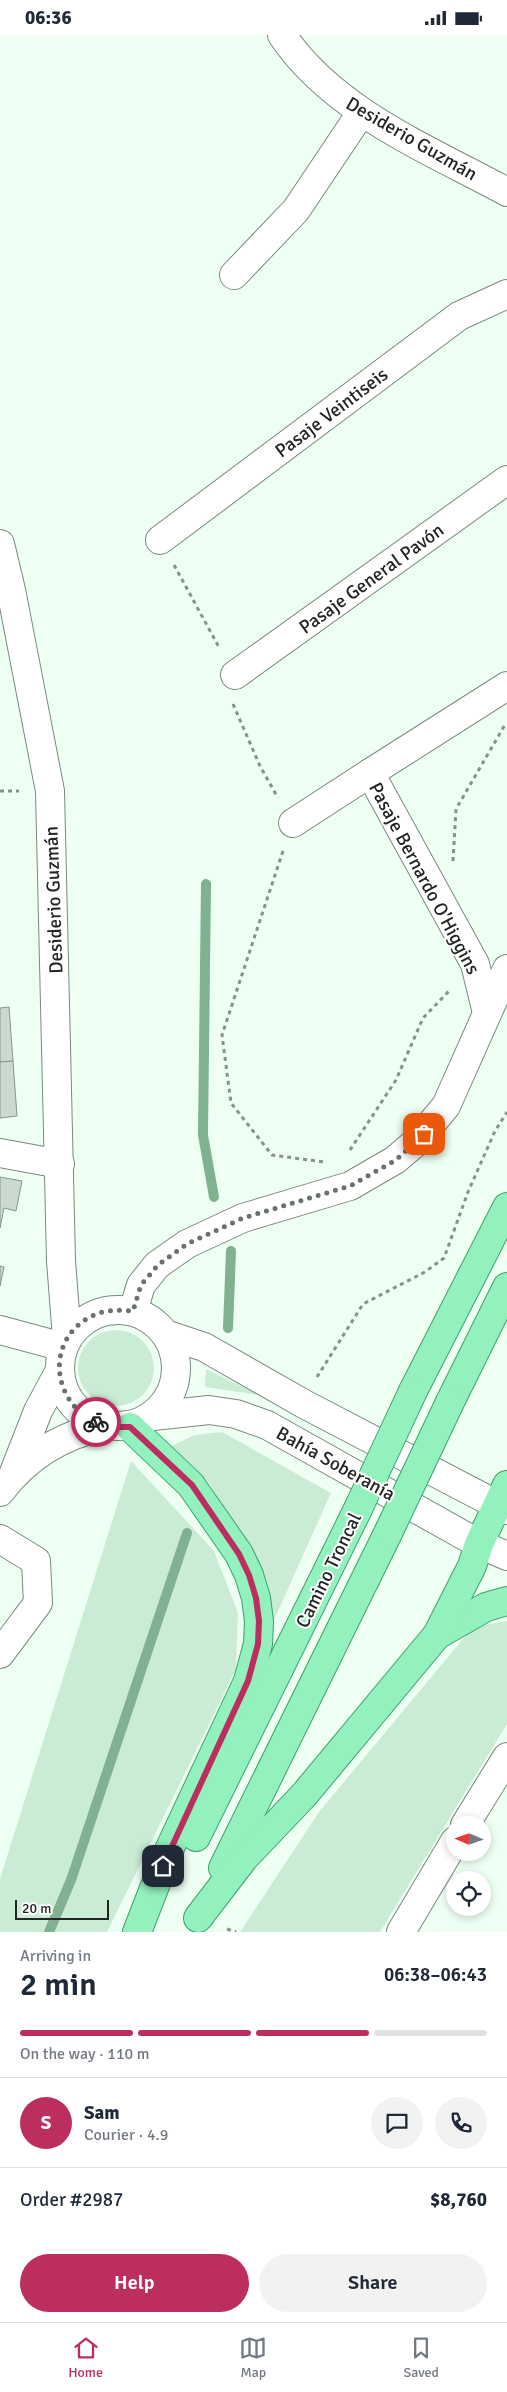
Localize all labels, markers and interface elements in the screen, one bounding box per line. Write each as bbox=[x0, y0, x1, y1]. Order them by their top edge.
text: 06:36 bbox=[25, 6, 72, 30]
street label: Desiderio Guzmán bbox=[342, 92, 481, 186]
street label: Pasaje Veintiseis bbox=[270, 363, 393, 463]
street label: Pasaje General Pavón bbox=[294, 518, 449, 639]
street label: Pasaje Bernardo O'Higgins bbox=[363, 778, 485, 979]
street label: Desiderio Guzmán bbox=[39, 826, 69, 974]
pin bbox=[403, 1113, 445, 1155]
icon: bag bbox=[410, 1120, 438, 1148]
courier bbox=[71, 1397, 121, 1447]
icon: bike bbox=[82, 1408, 110, 1436]
street label: Bahía Soberanía bbox=[272, 1421, 399, 1506]
street label: Camino Troncal bbox=[291, 1509, 367, 1632]
north arrow bbox=[446, 1816, 491, 1861]
map controls bbox=[446, 1816, 491, 1916]
pin bbox=[142, 1845, 184, 1887]
icon: home bbox=[149, 1852, 177, 1880]
button: locate bbox=[446, 1871, 491, 1916]
scale bar bbox=[15, 1897, 109, 1920]
text: 20 m bbox=[22, 1900, 51, 1917]
text: Arriving in bbox=[20, 1946, 91, 1966]
text: 06:38–06:43 bbox=[384, 1963, 487, 1987]
text: 2 min bbox=[20, 1965, 97, 2004]
text: On the way · 110 m bbox=[20, 2044, 150, 2064]
button: chat bbox=[371, 2097, 423, 2149]
button: phone bbox=[435, 2097, 487, 2149]
text: Sam bbox=[84, 2101, 120, 2125]
text: S bbox=[41, 2111, 51, 2135]
text: Courier · 4.9 bbox=[84, 2125, 168, 2145]
text: Order #2987 bbox=[20, 2188, 123, 2212]
text: $8,760 bbox=[430, 2188, 487, 2212]
button: Help bbox=[20, 2254, 249, 2312]
button: Share bbox=[259, 2254, 487, 2312]
tab: Home bbox=[68, 2334, 103, 2381]
tab: Map bbox=[239, 2334, 267, 2381]
tab: Saved bbox=[404, 2334, 439, 2381]

